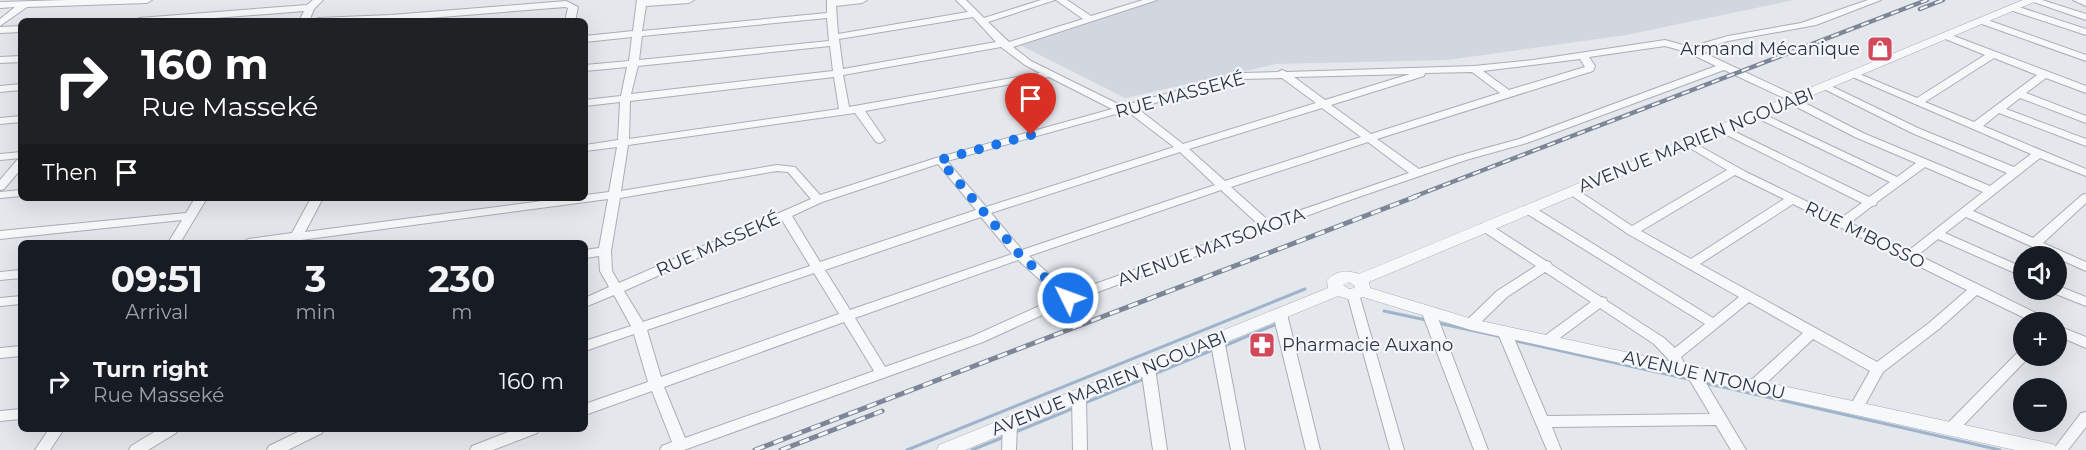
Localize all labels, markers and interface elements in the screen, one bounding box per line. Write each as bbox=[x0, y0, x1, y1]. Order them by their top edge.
shop icon: Armand Mécanique bbox=[1865, 34, 1895, 64]
text: 160 m bbox=[141, 38, 269, 90]
place label: Armand Mécanique bbox=[1680, 38, 1860, 60]
icon: right bbox=[42, 42, 120, 120]
street label: RUE MASSEKÉ bbox=[1113, 67, 1247, 123]
pin bbox=[1005, 73, 1056, 135]
icon: arrive bbox=[1014, 82, 1047, 115]
street label: AVENUE MARIEN NGOUABI bbox=[1575, 83, 1817, 197]
text: Rue Masseké bbox=[141, 90, 318, 123]
icon: arrive bbox=[110, 156, 143, 189]
text: Then bbox=[42, 159, 98, 186]
street label: RUE M'BOSSO bbox=[1801, 196, 1929, 274]
street label: AVENUE MATSOKOTA bbox=[1114, 203, 1308, 291]
street label: RUE MASSEKÉ bbox=[653, 207, 783, 281]
map controls bbox=[2013, 246, 2067, 432]
button: sound bbox=[2013, 246, 2067, 300]
text: 09:51 bbox=[111, 257, 203, 301]
text: 3 bbox=[305, 257, 326, 301]
text: 230 bbox=[428, 257, 495, 301]
position arrow bbox=[1036, 266, 1100, 330]
text: Arrival bbox=[125, 300, 188, 324]
text: min bbox=[296, 300, 336, 324]
text: m bbox=[451, 300, 472, 324]
button: + bbox=[2013, 312, 2067, 366]
street label: AVENUE MARIEN NGOUABI bbox=[988, 326, 1230, 440]
pharmacy icon: Pharmacie Auxano bbox=[1247, 330, 1277, 360]
place label: Pharmacie Auxano bbox=[1282, 334, 1453, 356]
street label: AVENUE NTONOU bbox=[1621, 346, 1787, 404]
text: Turn right bbox=[93, 356, 208, 383]
icon: right bbox=[42, 365, 75, 398]
text: 160 m bbox=[499, 368, 564, 395]
button: − bbox=[2013, 378, 2067, 432]
text: Rue Masseké bbox=[93, 383, 224, 407]

